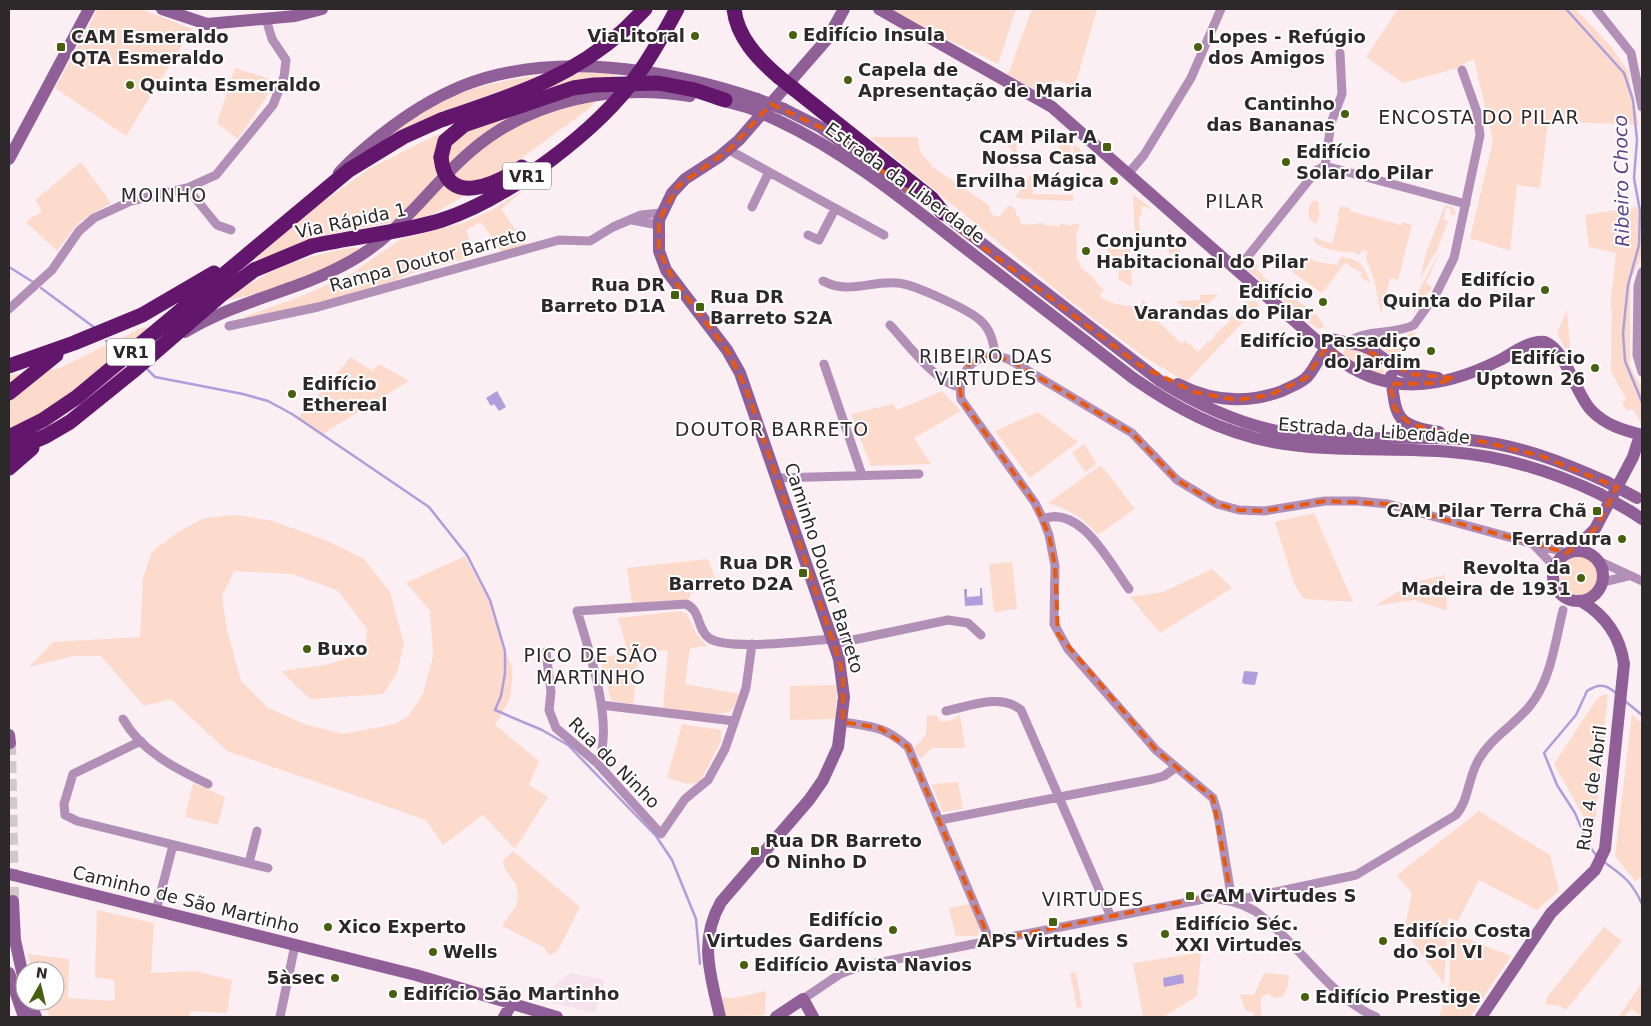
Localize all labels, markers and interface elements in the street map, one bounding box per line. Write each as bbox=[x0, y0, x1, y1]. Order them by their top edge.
place label: Edifício Insula bbox=[803, 24, 945, 45]
place label: ViaLitoral bbox=[587, 25, 685, 46]
place label: CAM Esmeraldo QTA Esmeraldo bbox=[71, 26, 229, 68]
place label: Lopes - Refúgio dos Amigos bbox=[1208, 26, 1366, 68]
marker: Edifício Insula bbox=[787, 29, 799, 41]
marker: ViaLitoral bbox=[689, 30, 701, 42]
marker: CAM Esmeraldo QTA Esmeraldo bbox=[55, 41, 67, 53]
marker: Lopes - Refúgio dos Amigos bbox=[1192, 41, 1204, 53]
place label: Capela de Apresentação de Maria bbox=[858, 59, 1092, 101]
place label: Quinta Esmeraldo bbox=[140, 74, 321, 95]
marker: Capela de Apresentação de Maria bbox=[842, 74, 854, 86]
marker: Quinta Esmeraldo bbox=[124, 79, 136, 91]
place label: Cantinho das Bananas bbox=[1206, 93, 1335, 135]
district label: ENCOSTA DO PILAR bbox=[1378, 106, 1580, 128]
marker: Cantinho das Bananas bbox=[1339, 108, 1351, 120]
water label: Ribeiro Choco bbox=[1609, 115, 1633, 247]
street label: Estrada da Liberdade bbox=[821, 118, 989, 248]
place label: CAM Pilar A Nossa Casa bbox=[979, 126, 1097, 168]
marker: CAM Pilar A Nossa Casa bbox=[1101, 141, 1113, 153]
place label: Edifício Solar do Pilar bbox=[1296, 141, 1433, 183]
marker: Edifício Solar do Pilar bbox=[1280, 156, 1292, 168]
road number: VR1 bbox=[503, 162, 551, 190]
place label: Ervilha Mágica bbox=[956, 170, 1104, 191]
marker: Ervilha Mágica bbox=[1108, 175, 1120, 187]
district label: MOINHO bbox=[121, 184, 207, 206]
district label: PILAR bbox=[1205, 190, 1265, 212]
street label: Via Rápida 1 bbox=[294, 199, 408, 243]
street label: Rampa Doutor Barreto bbox=[327, 223, 529, 296]
place label: Conjunto Habitacional do Pilar bbox=[1096, 230, 1308, 272]
marker: Conjunto Habitacional do Pilar bbox=[1080, 245, 1092, 257]
place label: Edifício Quinta do Pilar bbox=[1383, 269, 1535, 311]
place label: Rua DR Barreto D1A bbox=[541, 274, 665, 316]
place label: Edifício Varandas do Pilar bbox=[1134, 281, 1313, 323]
marker: Edifício Quinta do Pilar bbox=[1539, 284, 1551, 296]
place label: Rua DR Barreto S2A bbox=[710, 286, 833, 328]
marker: Rua DR Barreto D1A bbox=[669, 289, 681, 301]
marker: Edifício Varandas do Pilar bbox=[1317, 296, 1329, 308]
marker: Rua DR Barreto S2A bbox=[694, 301, 706, 313]
place label: Edifício Passadiço do Jardim bbox=[1240, 330, 1421, 372]
road number: VR1 bbox=[107, 338, 155, 366]
district label: RIBEIRO DAS VIRTUDES bbox=[919, 345, 1053, 389]
marker: Edifício Passadiço do Jardim bbox=[1425, 345, 1437, 357]
place label: Edifício Uptown 26 bbox=[1476, 347, 1585, 389]
marker: Edifício Uptown 26 bbox=[1589, 362, 1601, 374]
place label: Edifício Ethereal bbox=[302, 373, 387, 415]
marker: Edifício Ethereal bbox=[286, 388, 298, 400]
street label: Estrada da Liberdade bbox=[1277, 413, 1471, 448]
district label: DOUTOR BARRETO bbox=[675, 418, 869, 440]
street label: Caminho Doutor Barreto bbox=[781, 460, 868, 676]
place label: CAM Pilar Terra Chã bbox=[1386, 500, 1587, 521]
marker: CAM Pilar Terra Chã bbox=[1591, 505, 1603, 517]
place label: Ferradura bbox=[1512, 528, 1612, 549]
marker: Ferradura bbox=[1616, 533, 1628, 545]
place label: Rua DR Barreto D2A bbox=[669, 552, 793, 594]
place label: Revolta da Madeira de 1931 bbox=[1401, 557, 1571, 599]
marker: Rua DR Barreto D2A bbox=[797, 567, 809, 579]
marker: Revolta da Madeira de 1931 bbox=[1575, 572, 1587, 584]
place label: Buxo bbox=[317, 638, 368, 659]
marker: Buxo bbox=[301, 643, 313, 655]
district label: PICO DE SÃO MARTINHO bbox=[523, 644, 659, 688]
street label: Rua do Ninho bbox=[564, 713, 664, 813]
street label: Rua 4 de Abril bbox=[1572, 724, 1611, 852]
place label: Rua DR Barreto O Ninho D bbox=[765, 830, 922, 872]
marker: Rua DR Barreto O Ninho D bbox=[749, 845, 761, 857]
street label: Caminho de São Martinho bbox=[71, 861, 302, 938]
place label: CAM Virtudes S bbox=[1200, 885, 1356, 906]
district label: VIRTUDES bbox=[1042, 888, 1144, 910]
marker: CAM Virtudes S bbox=[1184, 890, 1196, 902]
place label: Edifício Virtudes Gardens bbox=[706, 909, 883, 951]
place label: Edifício Séc. XXI Virtudes bbox=[1175, 913, 1302, 955]
place label: Xico Experto bbox=[338, 916, 466, 937]
marker: APS Virtudes S bbox=[1047, 916, 1059, 928]
place label: Edifício Costa do Sol VI bbox=[1393, 920, 1531, 962]
marker: Xico Experto bbox=[322, 921, 334, 933]
marker: Edifício Virtudes Gardens bbox=[887, 924, 899, 936]
marker: Edifício Séc. XXI Virtudes bbox=[1159, 928, 1171, 940]
place label: APS Virtudes S bbox=[977, 930, 1129, 951]
marker: Edifício Costa do Sol VI bbox=[1377, 935, 1389, 947]
place label: Wells bbox=[443, 941, 497, 962]
marker: Wells bbox=[427, 946, 439, 958]
place label: Edifício Avista Navios bbox=[754, 954, 972, 975]
marker: Edifício Avista Navios bbox=[738, 959, 750, 971]
north arrow bbox=[15, 961, 65, 1011]
text: N bbox=[35, 964, 49, 982]
place label: 5àsec bbox=[267, 967, 325, 988]
marker: 5àsec bbox=[329, 972, 341, 984]
place label: Edifício São Martinho bbox=[403, 983, 619, 1004]
place label: Edifício Prestige bbox=[1315, 986, 1481, 1007]
marker: Edifício São Martinho bbox=[387, 988, 399, 1000]
marker: Edifício Prestige bbox=[1299, 991, 1311, 1003]

